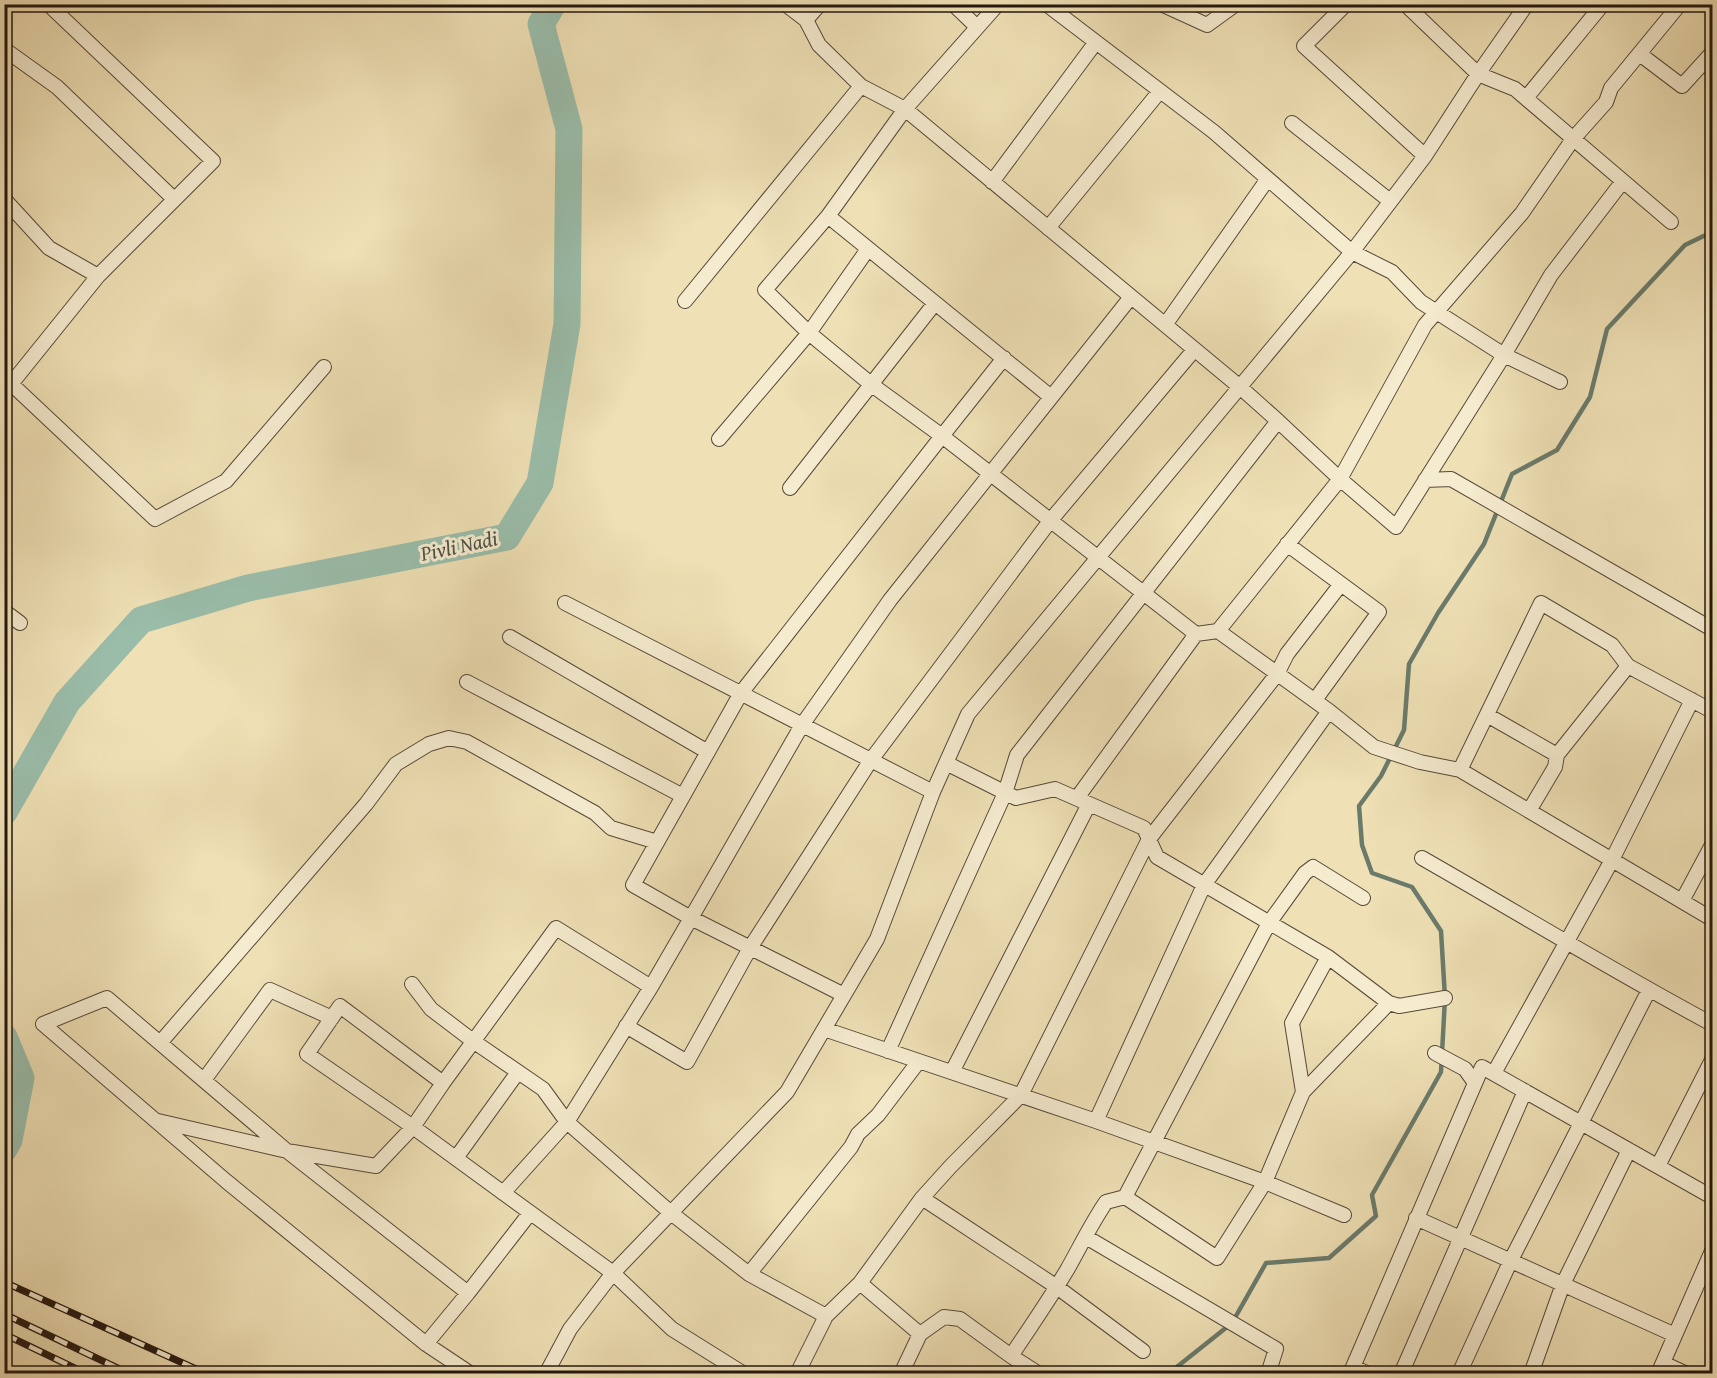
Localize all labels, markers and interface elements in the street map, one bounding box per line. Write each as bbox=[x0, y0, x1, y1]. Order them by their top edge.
water label: Pivli Nadi bbox=[417, 522, 501, 569]

